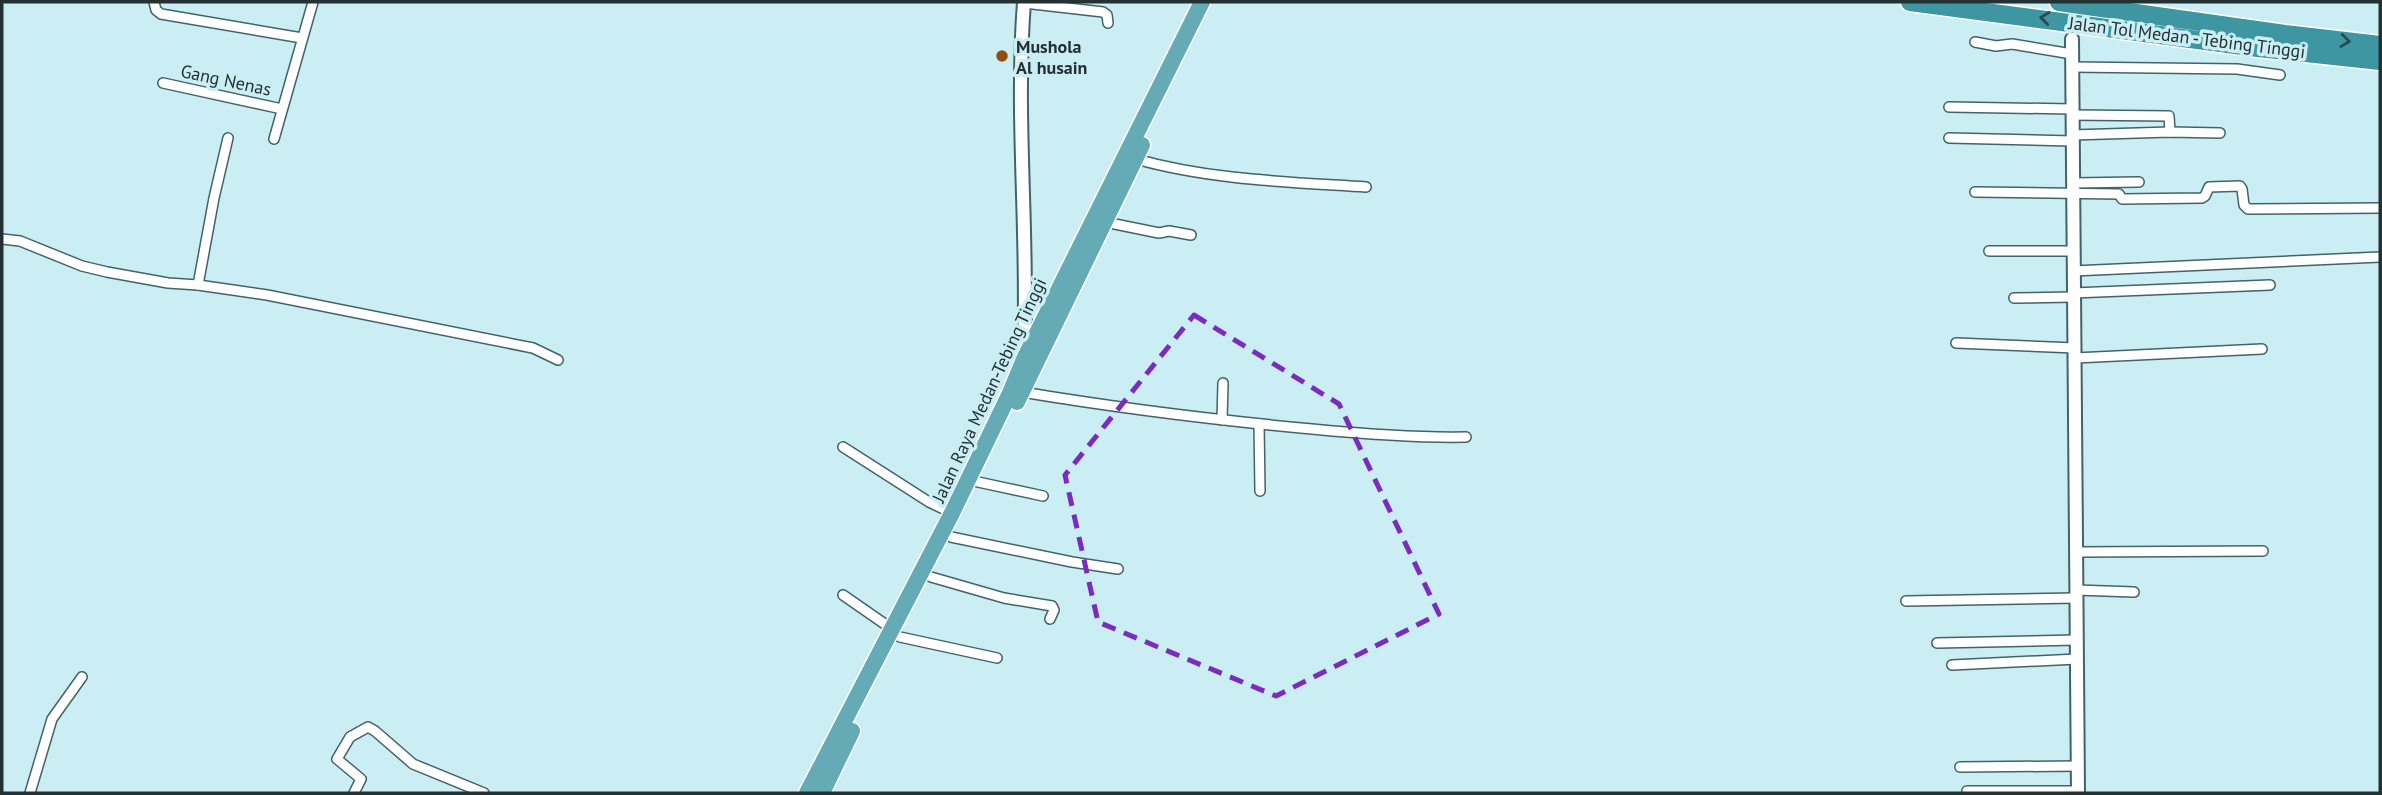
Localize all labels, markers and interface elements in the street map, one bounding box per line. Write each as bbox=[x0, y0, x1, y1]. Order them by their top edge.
one-way arrow bbox=[2039, 11, 2051, 26]
street label: Jalan Tol Medan - Tebing Tinggi bbox=[2066, 11, 2307, 63]
one-way arrow bbox=[2339, 33, 2351, 48]
place label: Mushola Al husain bbox=[1016, 35, 1087, 79]
marker: Mushola Al husain bbox=[994, 48, 1010, 64]
street label: Gang Nenas bbox=[179, 59, 273, 101]
street label: Jalan Raya Medan-Tebing Tinggi bbox=[926, 274, 1051, 507]

